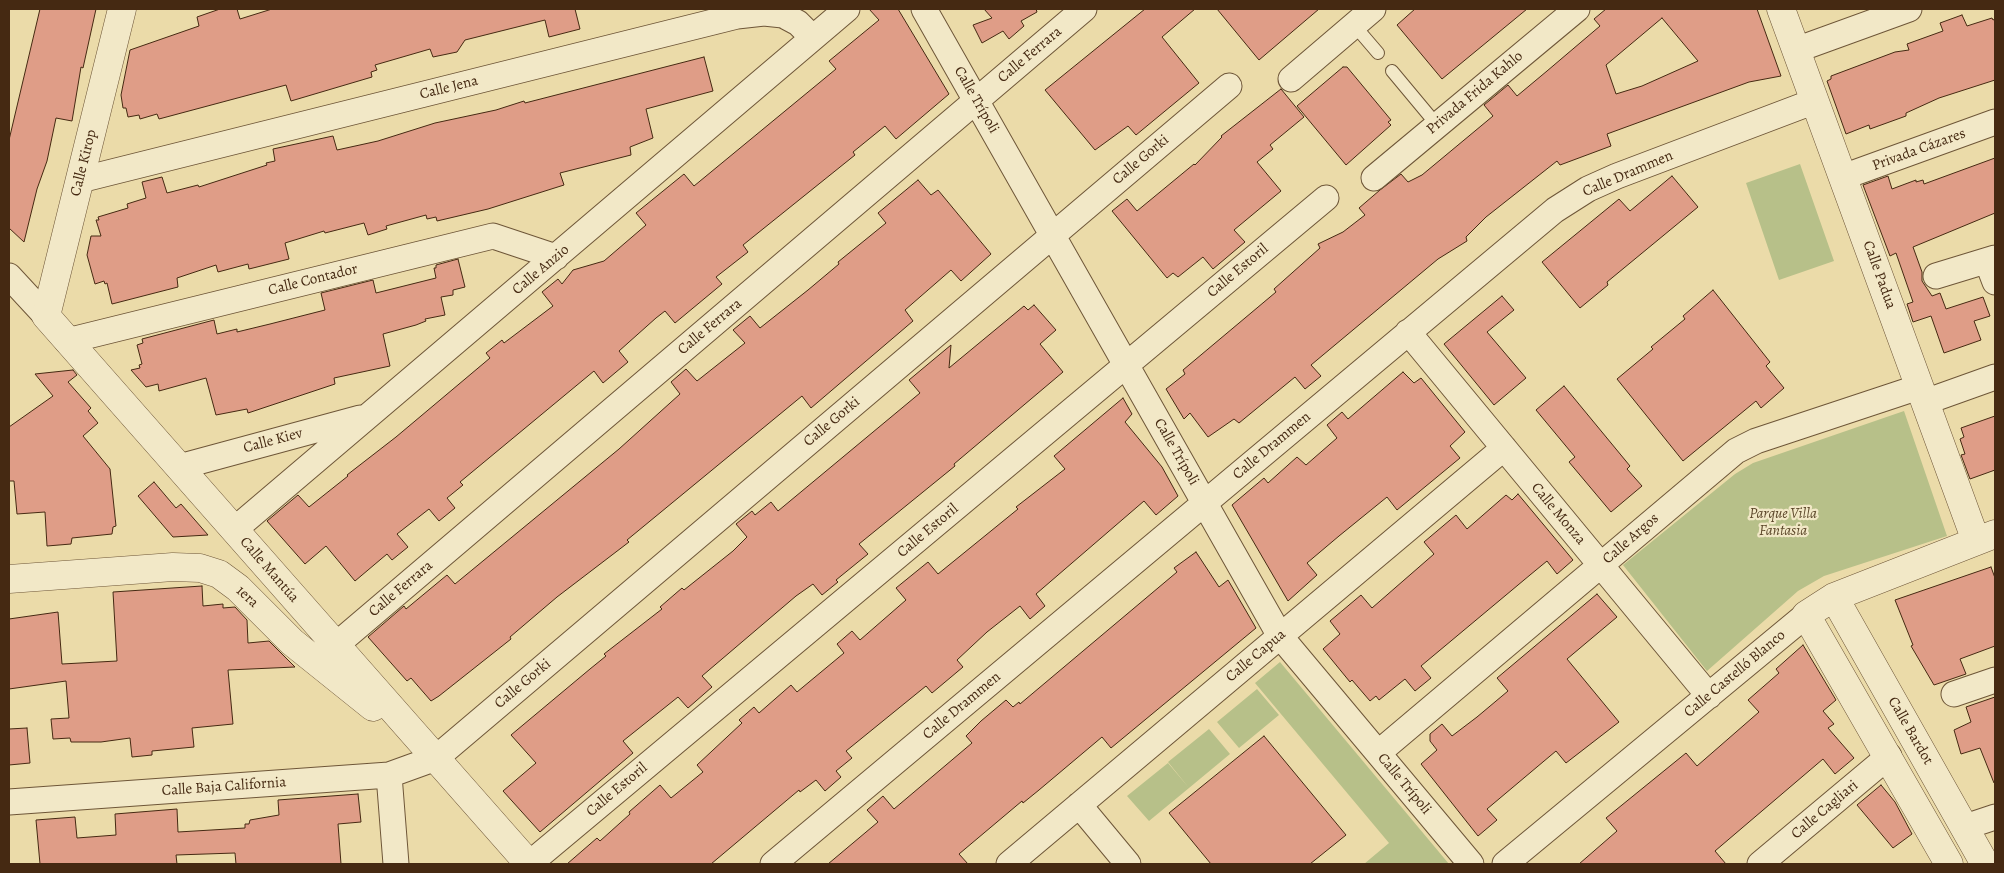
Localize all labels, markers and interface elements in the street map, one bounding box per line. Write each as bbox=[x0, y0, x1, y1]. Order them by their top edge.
street label: Calle Ferrara bbox=[994, 23, 1066, 87]
street label: Privada Frida Kahlo bbox=[1423, 47, 1527, 139]
street label: Calle Trípoli bbox=[950, 63, 1002, 137]
street label: Calle Jena bbox=[418, 72, 480, 104]
street label: Privada Cázares bbox=[1870, 125, 1968, 175]
street label: Calle Kirop bbox=[67, 128, 101, 198]
street label: Calle Gorki bbox=[1109, 131, 1173, 189]
street label: Calle Drammen bbox=[1580, 147, 1676, 201]
street label: Calle Padua bbox=[1858, 238, 1900, 312]
street label: Calle Estoril bbox=[1204, 240, 1272, 302]
street label: Calle Anzio bbox=[509, 241, 573, 299]
street label: Calle Contador bbox=[266, 260, 360, 300]
street label: Calle Ferrara bbox=[674, 295, 746, 359]
street label: Calle Gorki bbox=[800, 393, 864, 451]
street label: Calle Drammen bbox=[1229, 408, 1315, 484]
street label: Calle Trípoli bbox=[1150, 415, 1202, 489]
street label: Calle Kiev bbox=[241, 424, 305, 458]
street label: Calle Monza bbox=[1527, 479, 1589, 549]
street label: Calle Estoril bbox=[894, 500, 962, 562]
park label: Parque Villa Fantasia bbox=[1749, 505, 1817, 540]
street label: Calle Argos bbox=[1599, 510, 1663, 568]
street label: Calle Mantúa bbox=[236, 533, 302, 607]
street label: Calle Ferrara bbox=[365, 557, 437, 621]
street label: 1era bbox=[232, 582, 262, 612]
street label: Calle Capua bbox=[1222, 626, 1290, 686]
street label: Calle Castelló Blanco bbox=[1681, 626, 1789, 722]
street label: Calle Gorki bbox=[491, 655, 555, 713]
street label: Calle Drammen bbox=[919, 668, 1005, 744]
street label: Calle Bardot bbox=[1883, 694, 1937, 768]
street label: Calle Trípoli bbox=[1373, 750, 1435, 818]
street label: Calle Estoril bbox=[583, 759, 651, 821]
street label: Calle Baja California bbox=[161, 774, 287, 800]
street label: Calle Cagliari bbox=[1788, 777, 1862, 843]

